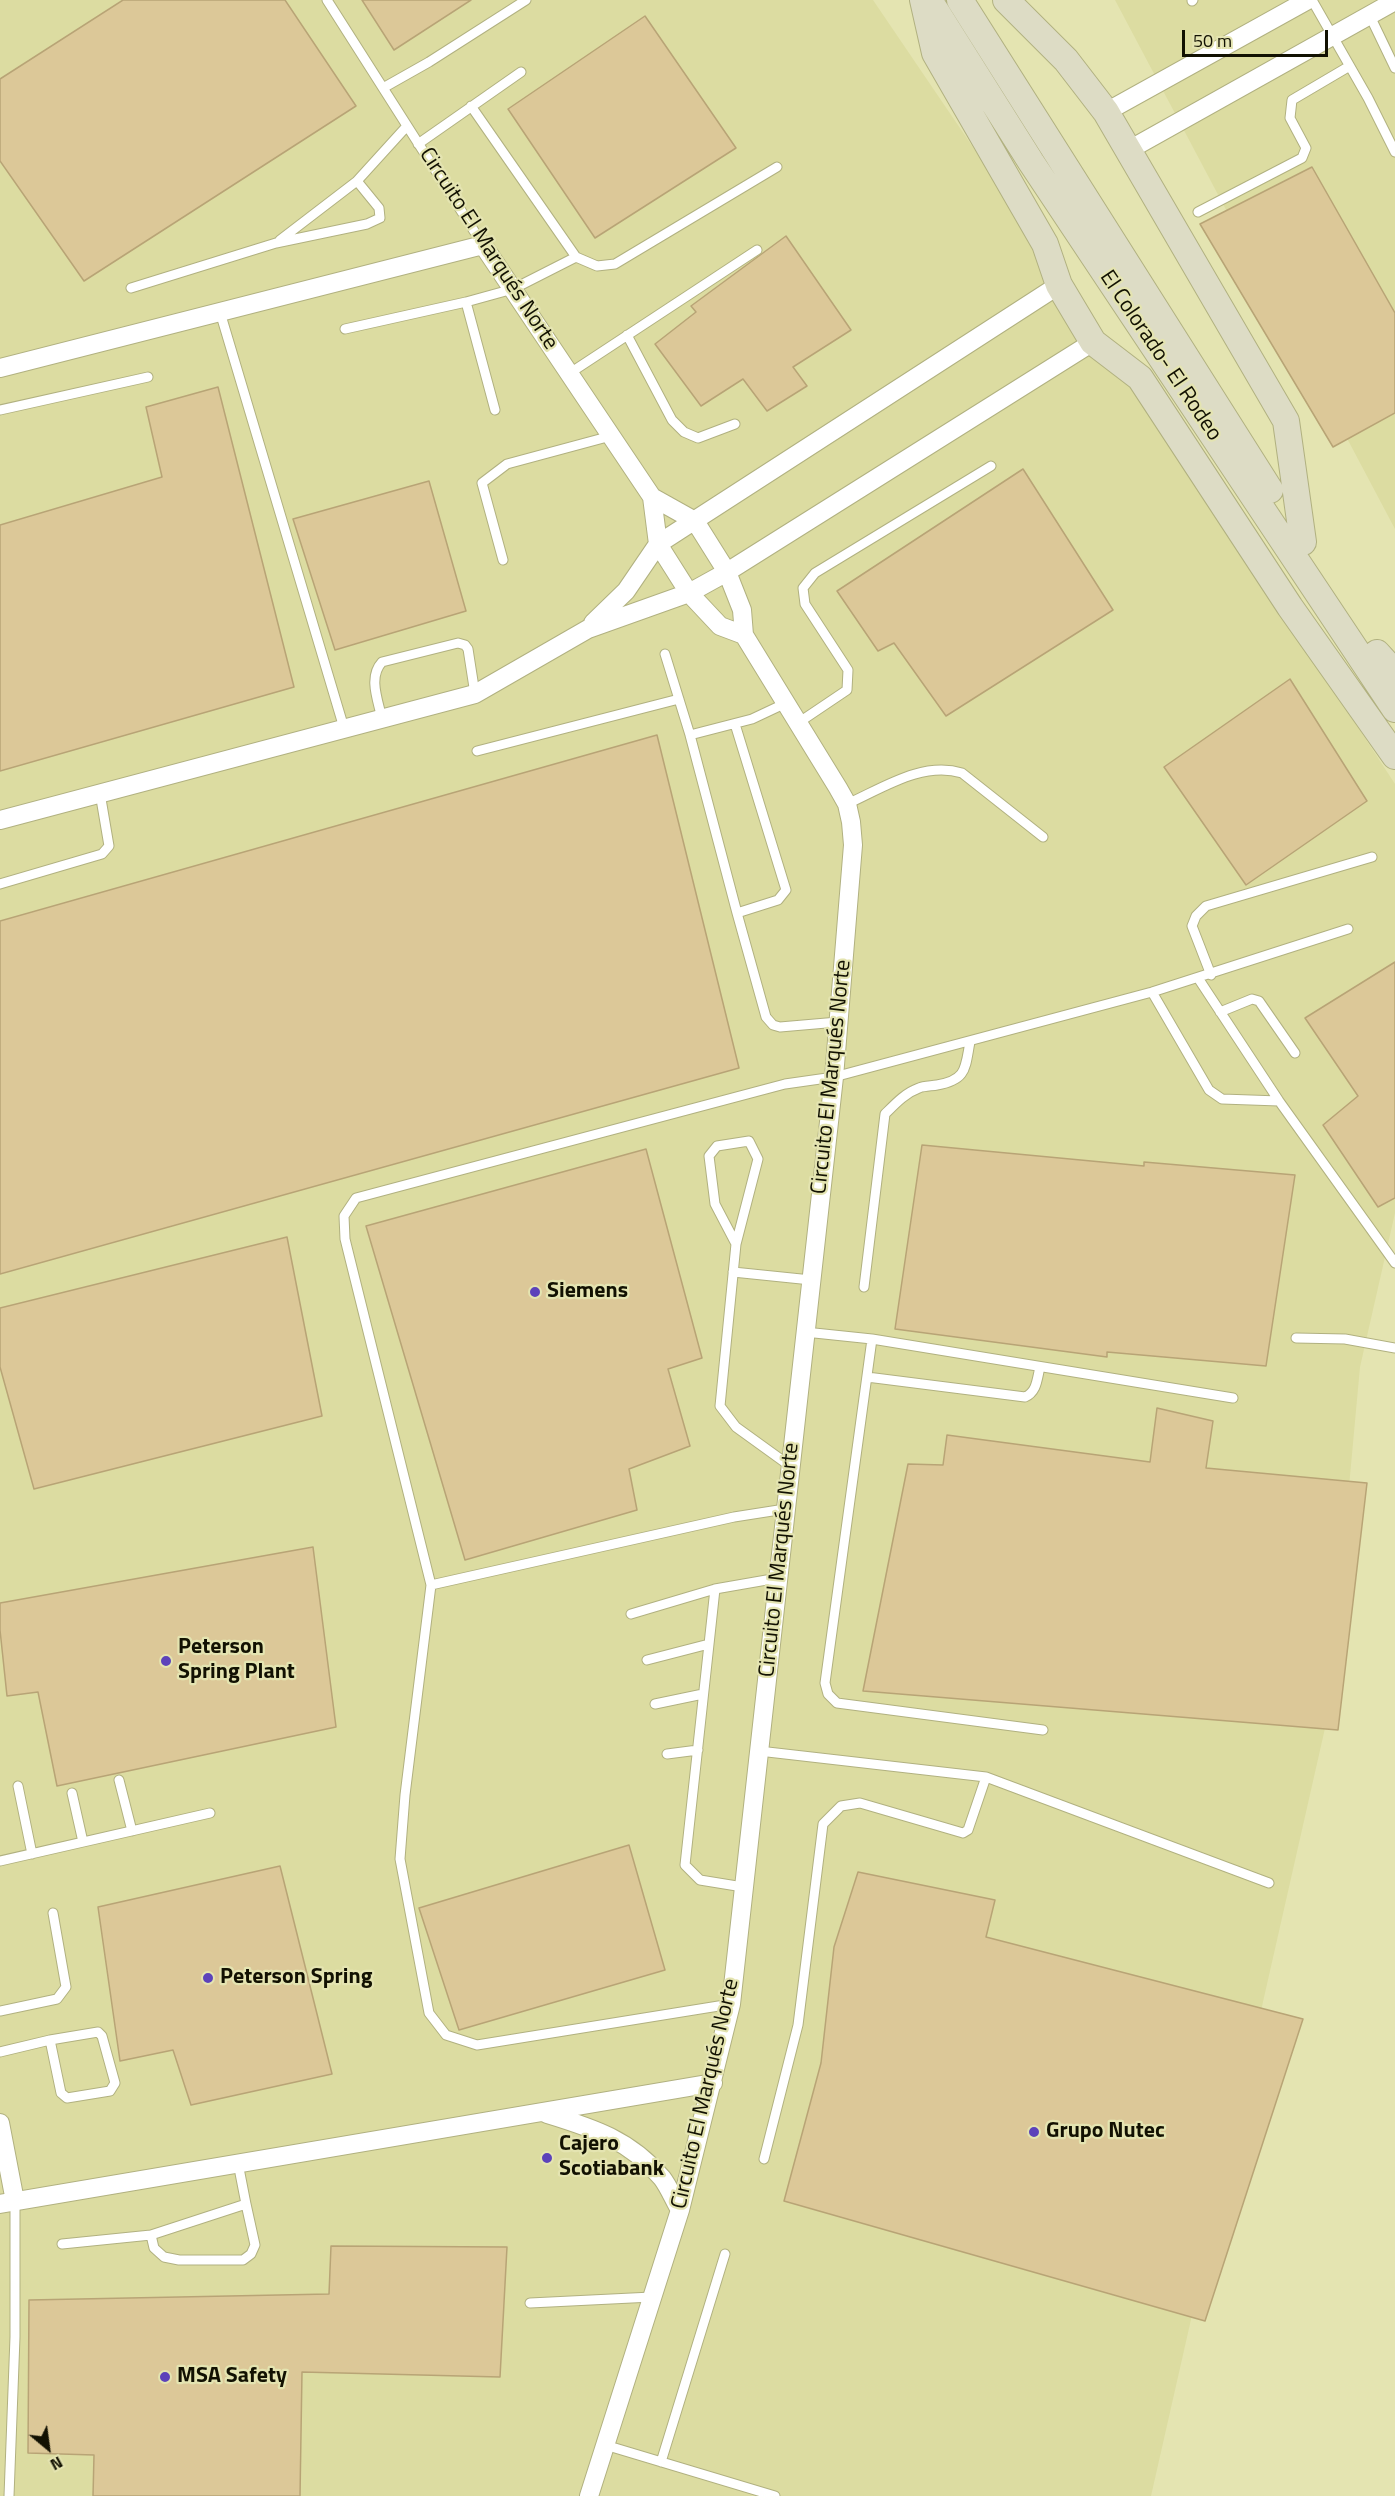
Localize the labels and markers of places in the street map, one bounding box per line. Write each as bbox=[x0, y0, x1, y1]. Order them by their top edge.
place label: Siemens bbox=[547, 1279, 628, 1305]
marker: Siemens bbox=[528, 1285, 542, 1299]
place label: Peterson Spring Plant bbox=[178, 1635, 295, 1687]
marker: Peterson Spring Plant bbox=[159, 1654, 173, 1668]
place label: Peterson Spring bbox=[220, 1965, 372, 1991]
marker: Peterson Spring bbox=[201, 1971, 215, 1985]
place label: Grupo Nutec bbox=[1046, 2119, 1165, 2145]
marker: Grupo Nutec bbox=[1027, 2125, 1041, 2139]
place label: Cajero Scotiabank bbox=[559, 2132, 664, 2184]
marker: Cajero Scotiabank bbox=[540, 2151, 554, 2165]
place label: MSA Safety bbox=[177, 2364, 287, 2390]
marker: MSA Safety bbox=[158, 2370, 172, 2384]

